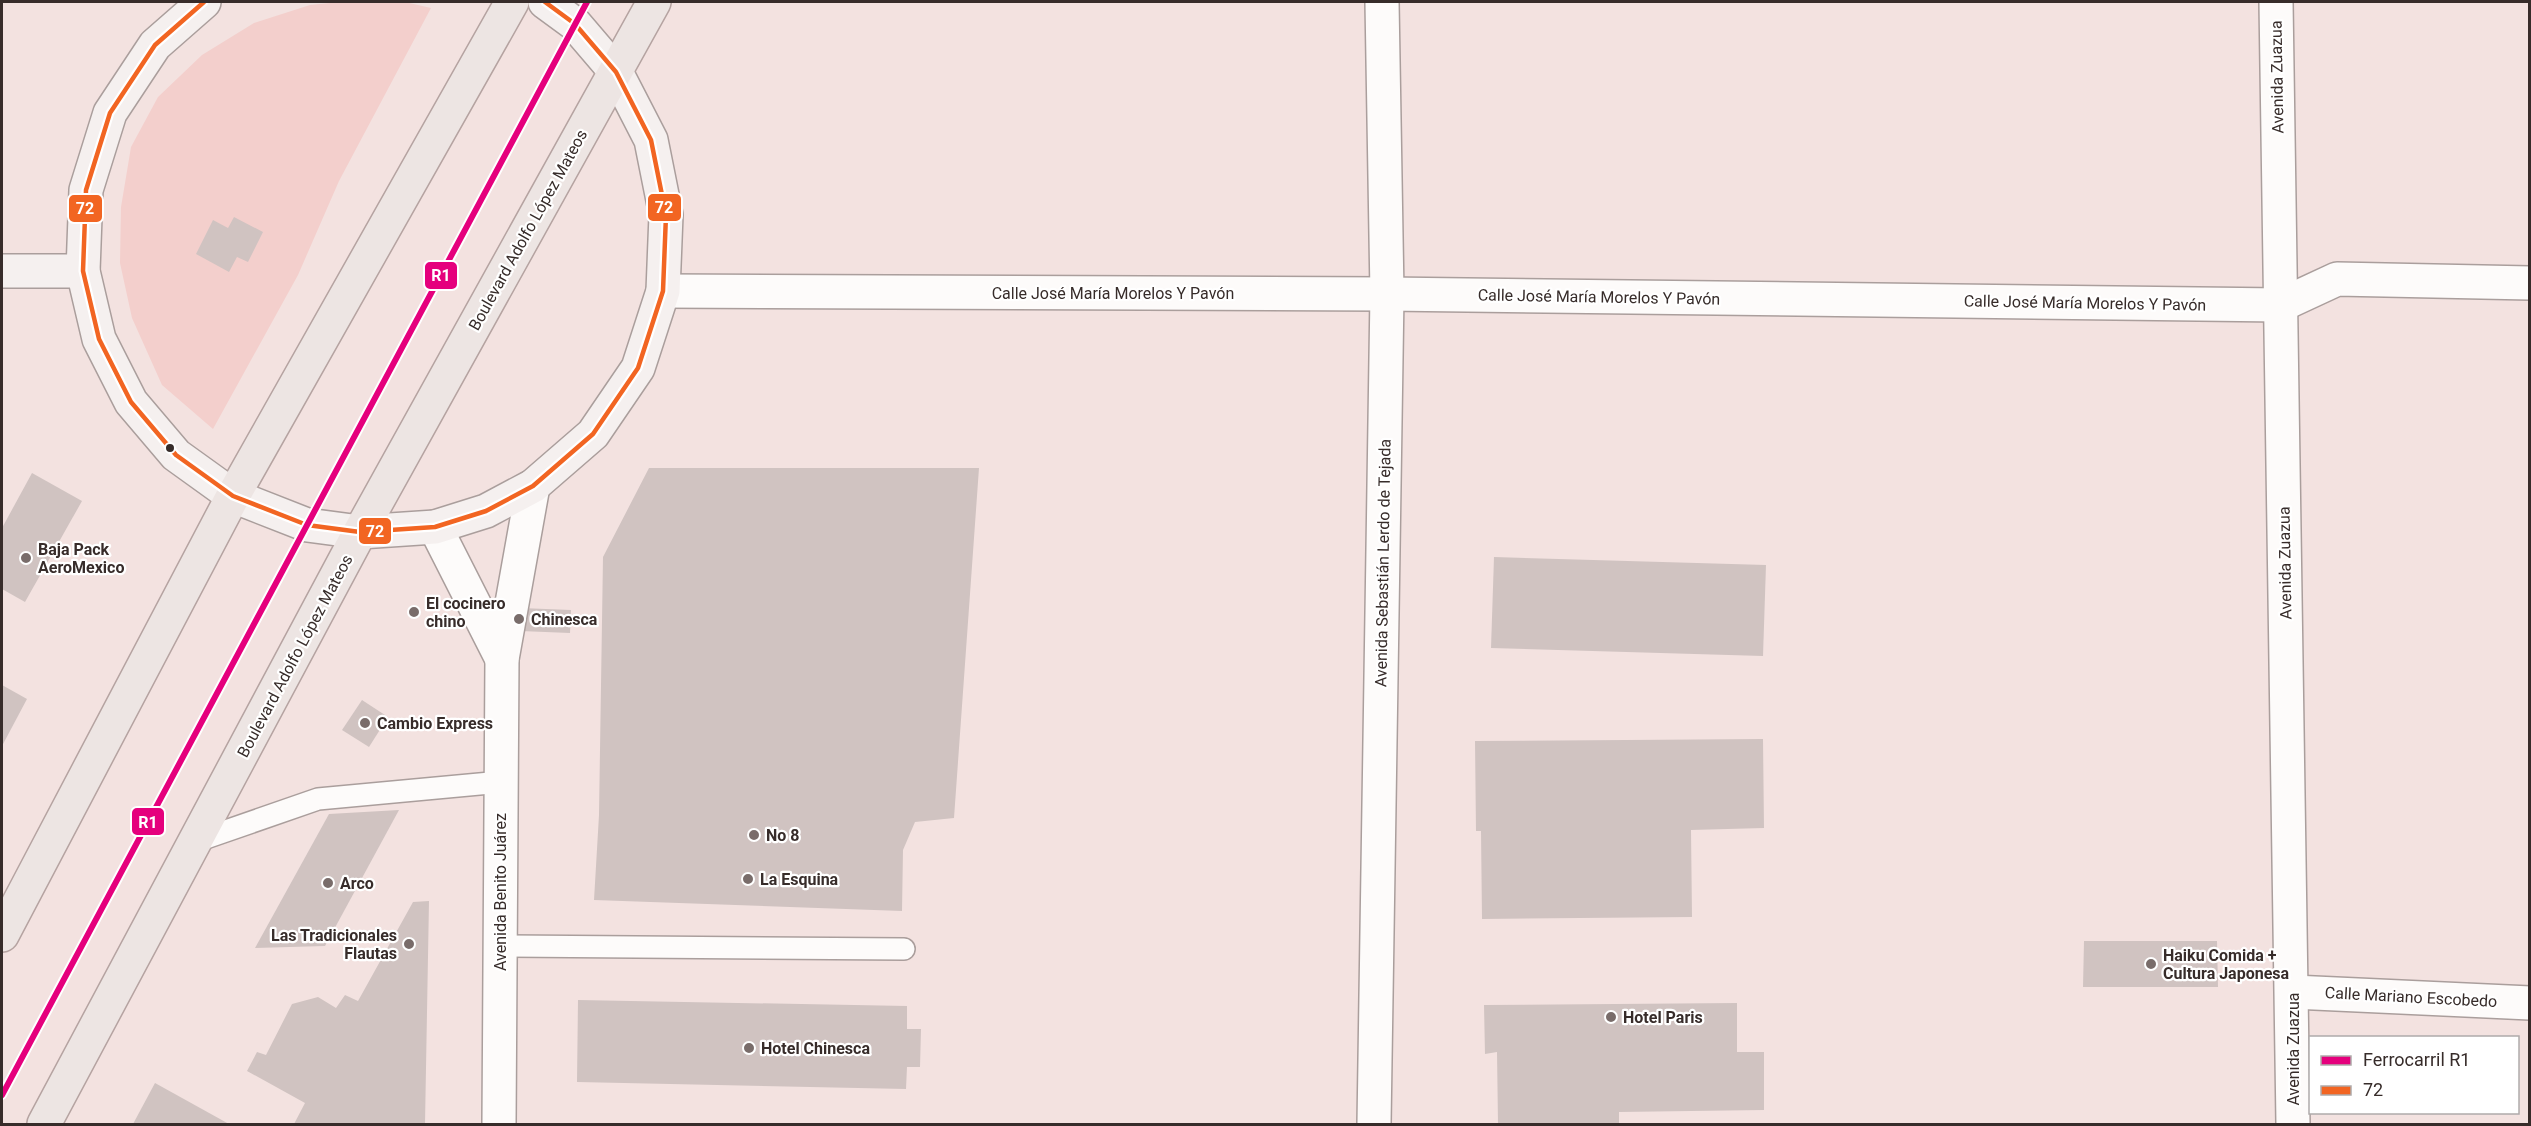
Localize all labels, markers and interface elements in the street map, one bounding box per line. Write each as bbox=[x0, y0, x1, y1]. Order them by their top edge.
street label: Avenida Zuazua bbox=[2267, 20, 2287, 134]
street label: Boulevard Adolfo López Mateos bbox=[465, 126, 591, 334]
line badge: 72 bbox=[647, 193, 682, 222]
line badge: 72 bbox=[68, 194, 103, 223]
text: 72 bbox=[655, 198, 673, 217]
text: 72 bbox=[76, 199, 94, 218]
line badge: R1 bbox=[424, 261, 458, 290]
text: R1 bbox=[431, 266, 451, 285]
street label: Calle José María Morelos Y Pavón bbox=[992, 284, 1234, 303]
street label: Calle José María Morelos Y Pavón bbox=[1478, 285, 1720, 309]
street label: Calle José María Morelos Y Pavón bbox=[1964, 291, 2206, 315]
street label: Avenida Sebastián Lerdo de Tejada bbox=[1371, 439, 1395, 687]
unlabelled marker bbox=[164, 442, 176, 454]
street label: Avenida Zuazua bbox=[2275, 506, 2295, 620]
line badge: 72 bbox=[358, 517, 392, 545]
text: 72 bbox=[366, 522, 384, 541]
place label: Baja Pack AeroMexico bbox=[38, 540, 124, 577]
marker: Baja Pack AeroMexico bbox=[19, 551, 33, 565]
street label: Boulevard Adolfo López Mateos bbox=[233, 551, 357, 761]
place label: El cocinero chino bbox=[426, 594, 505, 631]
marker: El cocinero chino bbox=[407, 605, 421, 619]
place label: Chinesca bbox=[531, 610, 598, 629]
marker: Chinesca bbox=[512, 612, 526, 626]
place label: Cambio Express bbox=[377, 714, 493, 733]
marker: Cambio Express bbox=[358, 716, 372, 730]
line badge: R1 bbox=[131, 807, 165, 836]
text: R1 bbox=[138, 813, 158, 832]
street label: Avenida Benito Juárez bbox=[491, 813, 510, 971]
place label: No 8 bbox=[766, 826, 799, 845]
marker: No 8 bbox=[747, 828, 761, 842]
place label: La Esquina bbox=[760, 870, 839, 889]
marker: La Esquina bbox=[741, 872, 755, 886]
place label: Arco bbox=[340, 874, 374, 893]
marker: Arco bbox=[321, 876, 335, 890]
place label: Las Tradicionales Flautas bbox=[271, 926, 397, 963]
marker: Las Tradicionales Flautas bbox=[402, 937, 416, 951]
place label: Haiku Comida + Cultura Japonesa bbox=[2163, 946, 2290, 983]
marker: Haiku Comida + Cultura Japonesa bbox=[2144, 957, 2158, 971]
street label: Calle Mariano Escobedo bbox=[2324, 983, 2498, 1011]
street label: Avenida Zuazua bbox=[2284, 992, 2303, 1106]
place label: Hotel Paris bbox=[1623, 1008, 1703, 1027]
marker: Hotel Paris bbox=[1604, 1010, 1618, 1024]
legend bbox=[2309, 1036, 2519, 1114]
place label: Hotel Chinesca bbox=[761, 1039, 870, 1058]
marker: Hotel Chinesca bbox=[742, 1041, 756, 1055]
text: Ferrocarril R1 bbox=[2363, 1049, 2470, 1070]
text: 72 bbox=[2363, 1079, 2383, 1100]

